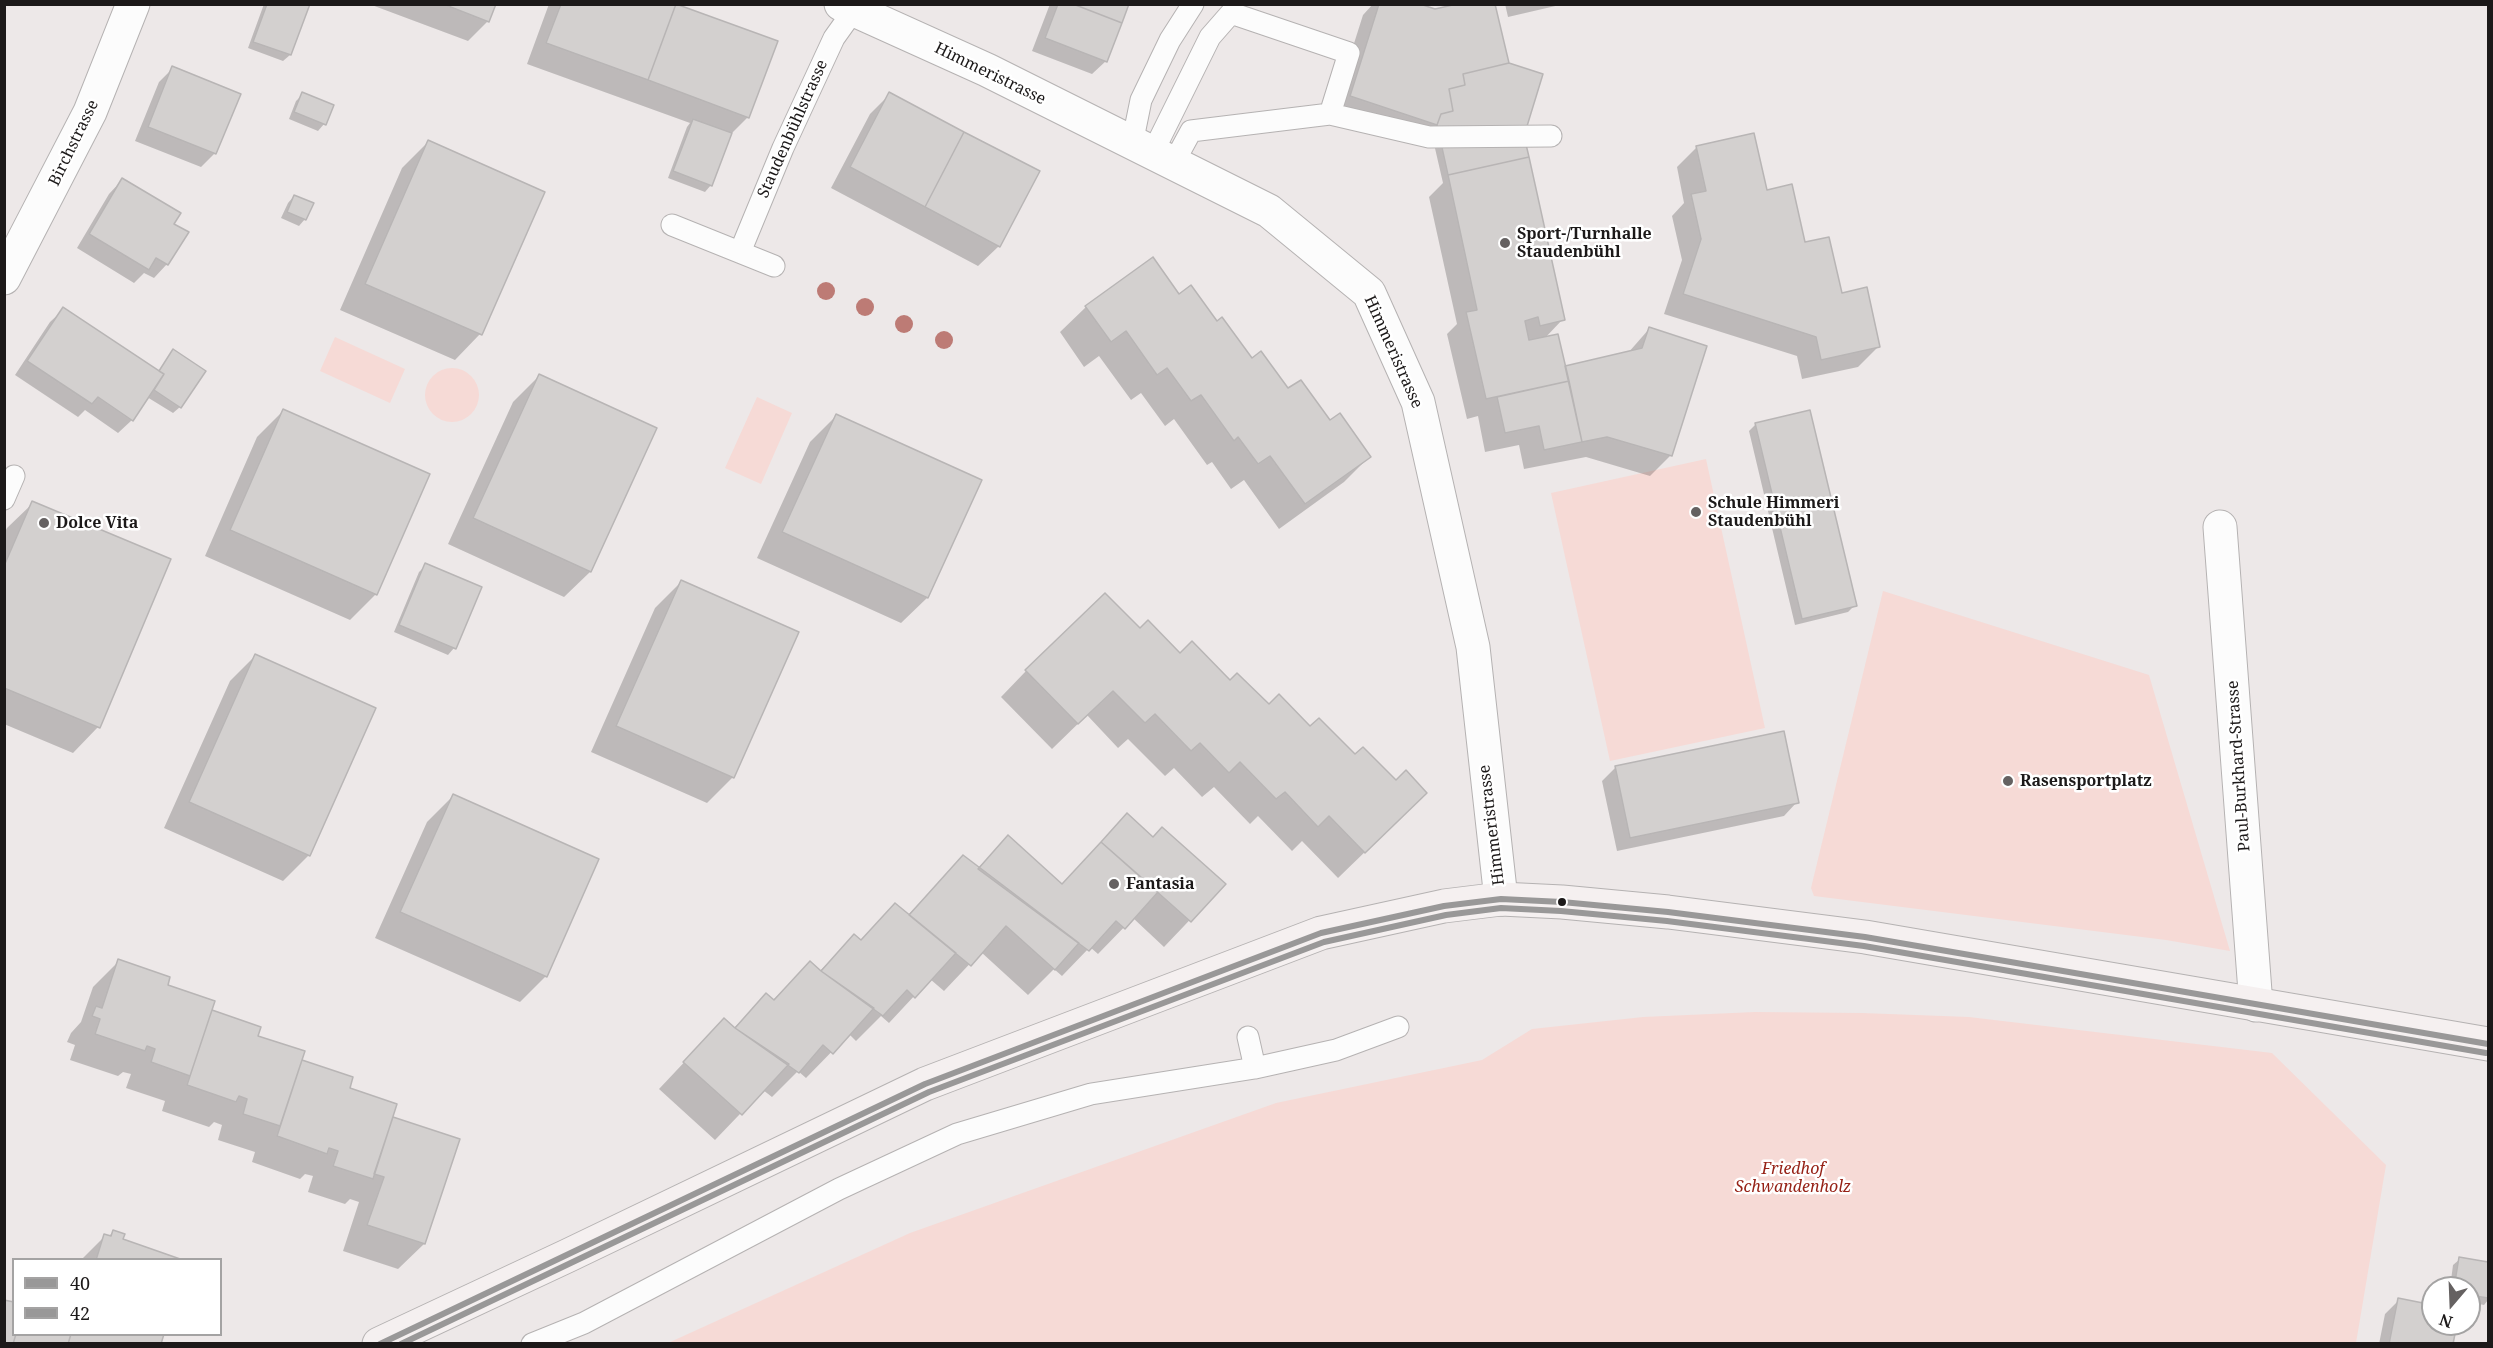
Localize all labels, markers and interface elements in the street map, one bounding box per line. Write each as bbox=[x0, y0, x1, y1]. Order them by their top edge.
street label: Himmeristrasse bbox=[931, 39, 1049, 109]
street label: Staudenbühlstrasse bbox=[754, 57, 832, 201]
street label: Birchstrasse bbox=[45, 97, 103, 189]
place label: Sport-/Turnhalle Staudenbühl bbox=[1517, 224, 1652, 262]
marker: Sport-/Turnhalle Staudenbühl bbox=[1498, 236, 1512, 250]
street label: Himmeristrasse bbox=[1360, 293, 1426, 411]
place label: Schule Himmeri Staudenbühl bbox=[1708, 493, 1839, 531]
marker: Schule Himmeri Staudenbühl bbox=[1689, 505, 1703, 519]
place label: Dolce Vita bbox=[56, 513, 138, 533]
marker: Dolce Vita bbox=[37, 516, 51, 530]
street label: Paul-Burkhard-Strasse bbox=[2223, 680, 2255, 852]
street label: Himmeristrasse bbox=[1475, 764, 1509, 886]
place label: Rasensportplatz bbox=[2020, 771, 2152, 791]
marker: Rasensportplatz bbox=[2001, 774, 2015, 788]
place label: Fantasia bbox=[1126, 874, 1195, 894]
marker: Fantasia bbox=[1107, 877, 1121, 891]
unlabelled marker bbox=[1556, 896, 1568, 908]
park label: Friedhof Schwandenholz bbox=[1735, 1159, 1851, 1197]
legend bbox=[12, 1258, 222, 1336]
text: 40 bbox=[70, 1271, 90, 1295]
north arrow bbox=[2421, 1276, 2481, 1336]
text: 42 bbox=[70, 1301, 90, 1325]
text: N bbox=[2436, 1309, 2455, 1334]

